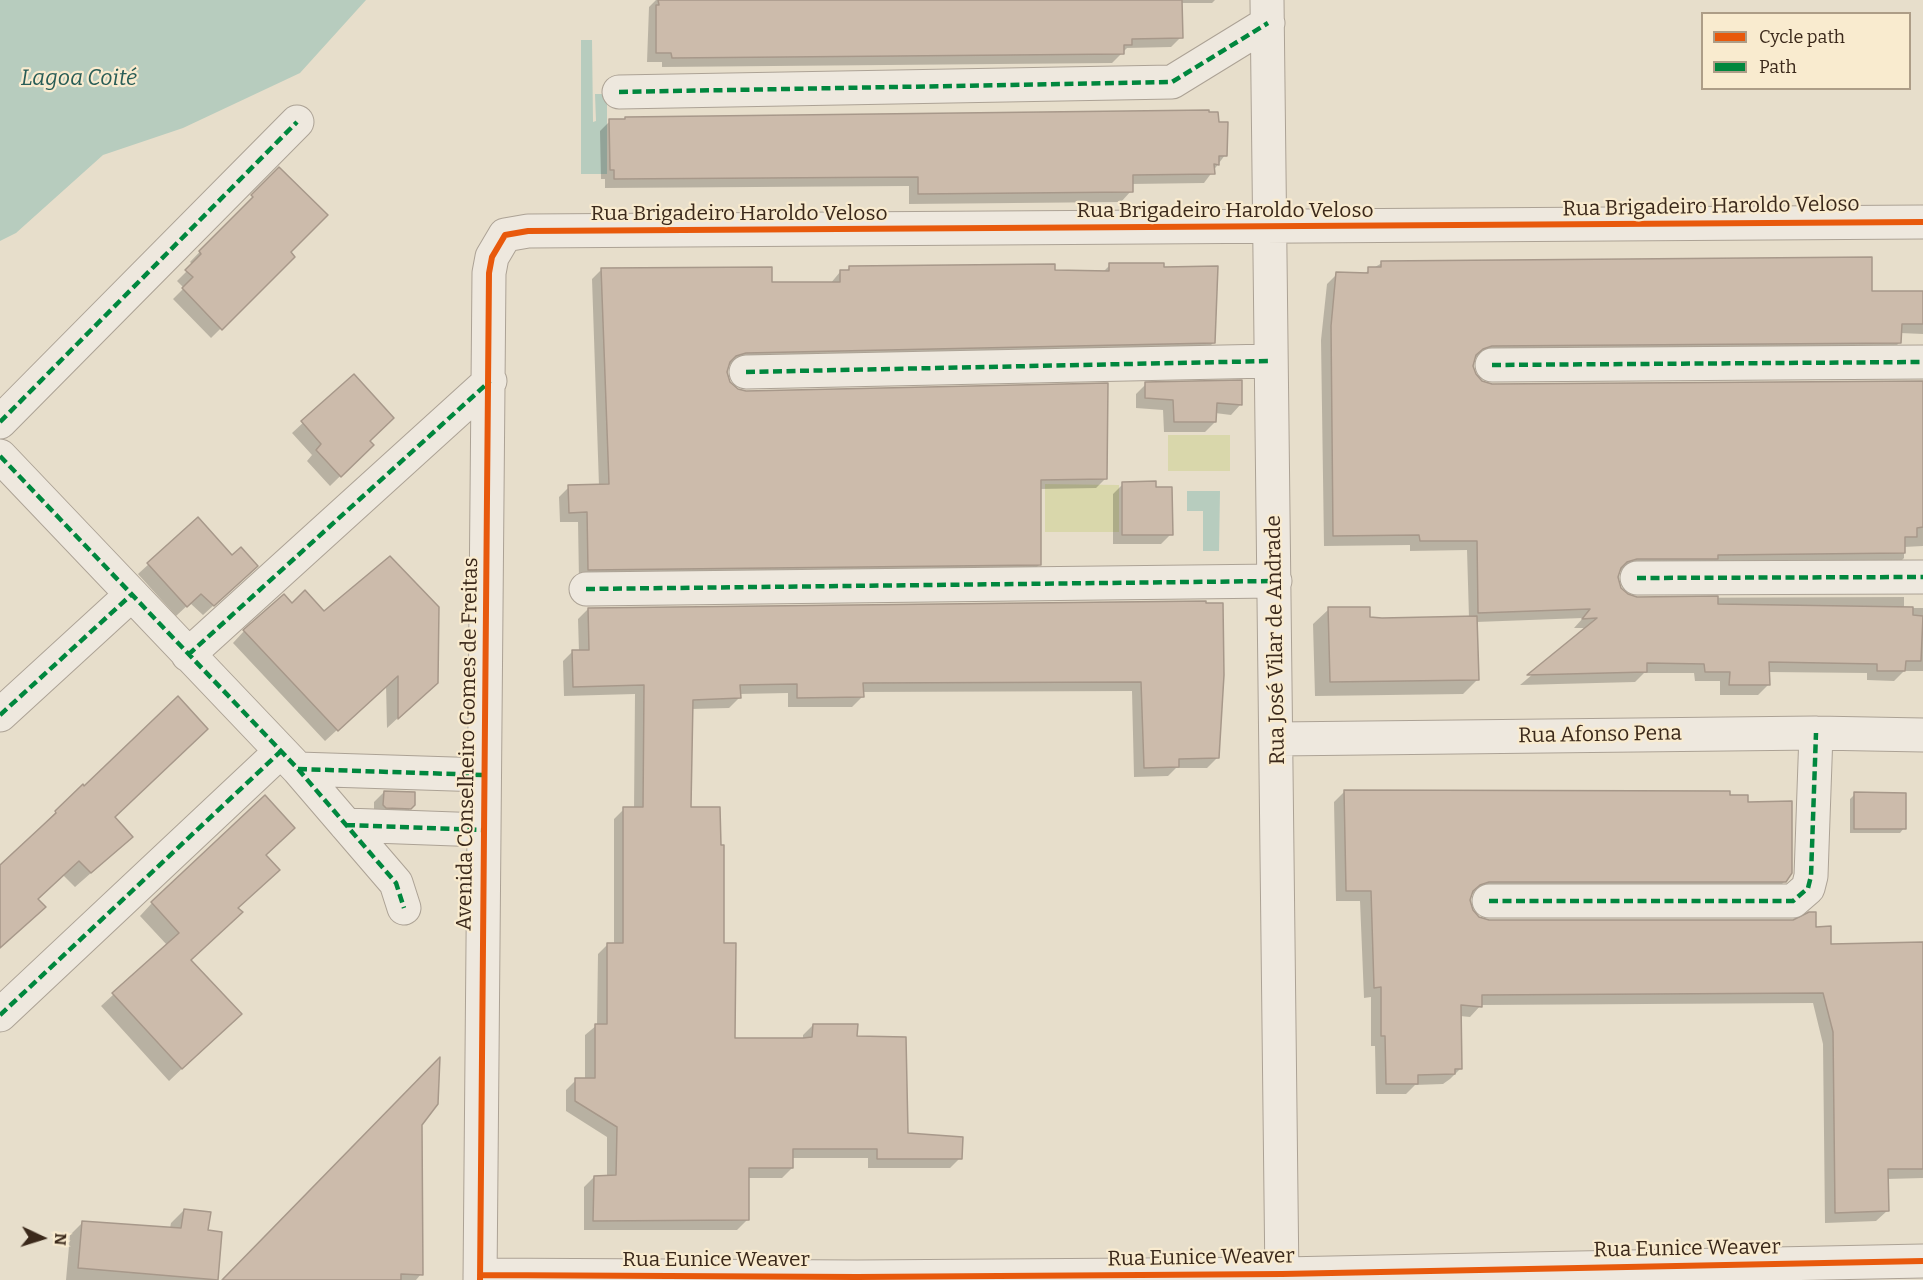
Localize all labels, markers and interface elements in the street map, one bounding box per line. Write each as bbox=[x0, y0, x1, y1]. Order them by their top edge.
legend bbox=[1701, 12, 1911, 90]
text: Cycle path bbox=[1759, 26, 1845, 48]
text: Path bbox=[1759, 56, 1797, 78]
water label: Lagoa Coité bbox=[21, 66, 137, 92]
street label: Rua Brigadeiro Haroldo Veloso bbox=[1562, 192, 1860, 222]
street label: Rua Brigadeiro Haroldo Veloso bbox=[1076, 198, 1374, 224]
street label: Rua Brigadeiro Haroldo Veloso bbox=[590, 201, 888, 227]
street label: Rua José Vilar de Andrade bbox=[1261, 515, 1291, 765]
street label: Avenida Conselheiro Gomes de Freitas bbox=[452, 557, 484, 931]
street label: Rua Afonso Pena bbox=[1518, 721, 1682, 749]
north arrow bbox=[12, 1208, 72, 1268]
text: N bbox=[51, 1232, 70, 1246]
street label: Rua Eunice Weaver bbox=[1593, 1235, 1781, 1263]
street label: Rua Eunice Weaver bbox=[1107, 1244, 1295, 1272]
street label: Rua Eunice Weaver bbox=[622, 1247, 810, 1273]

